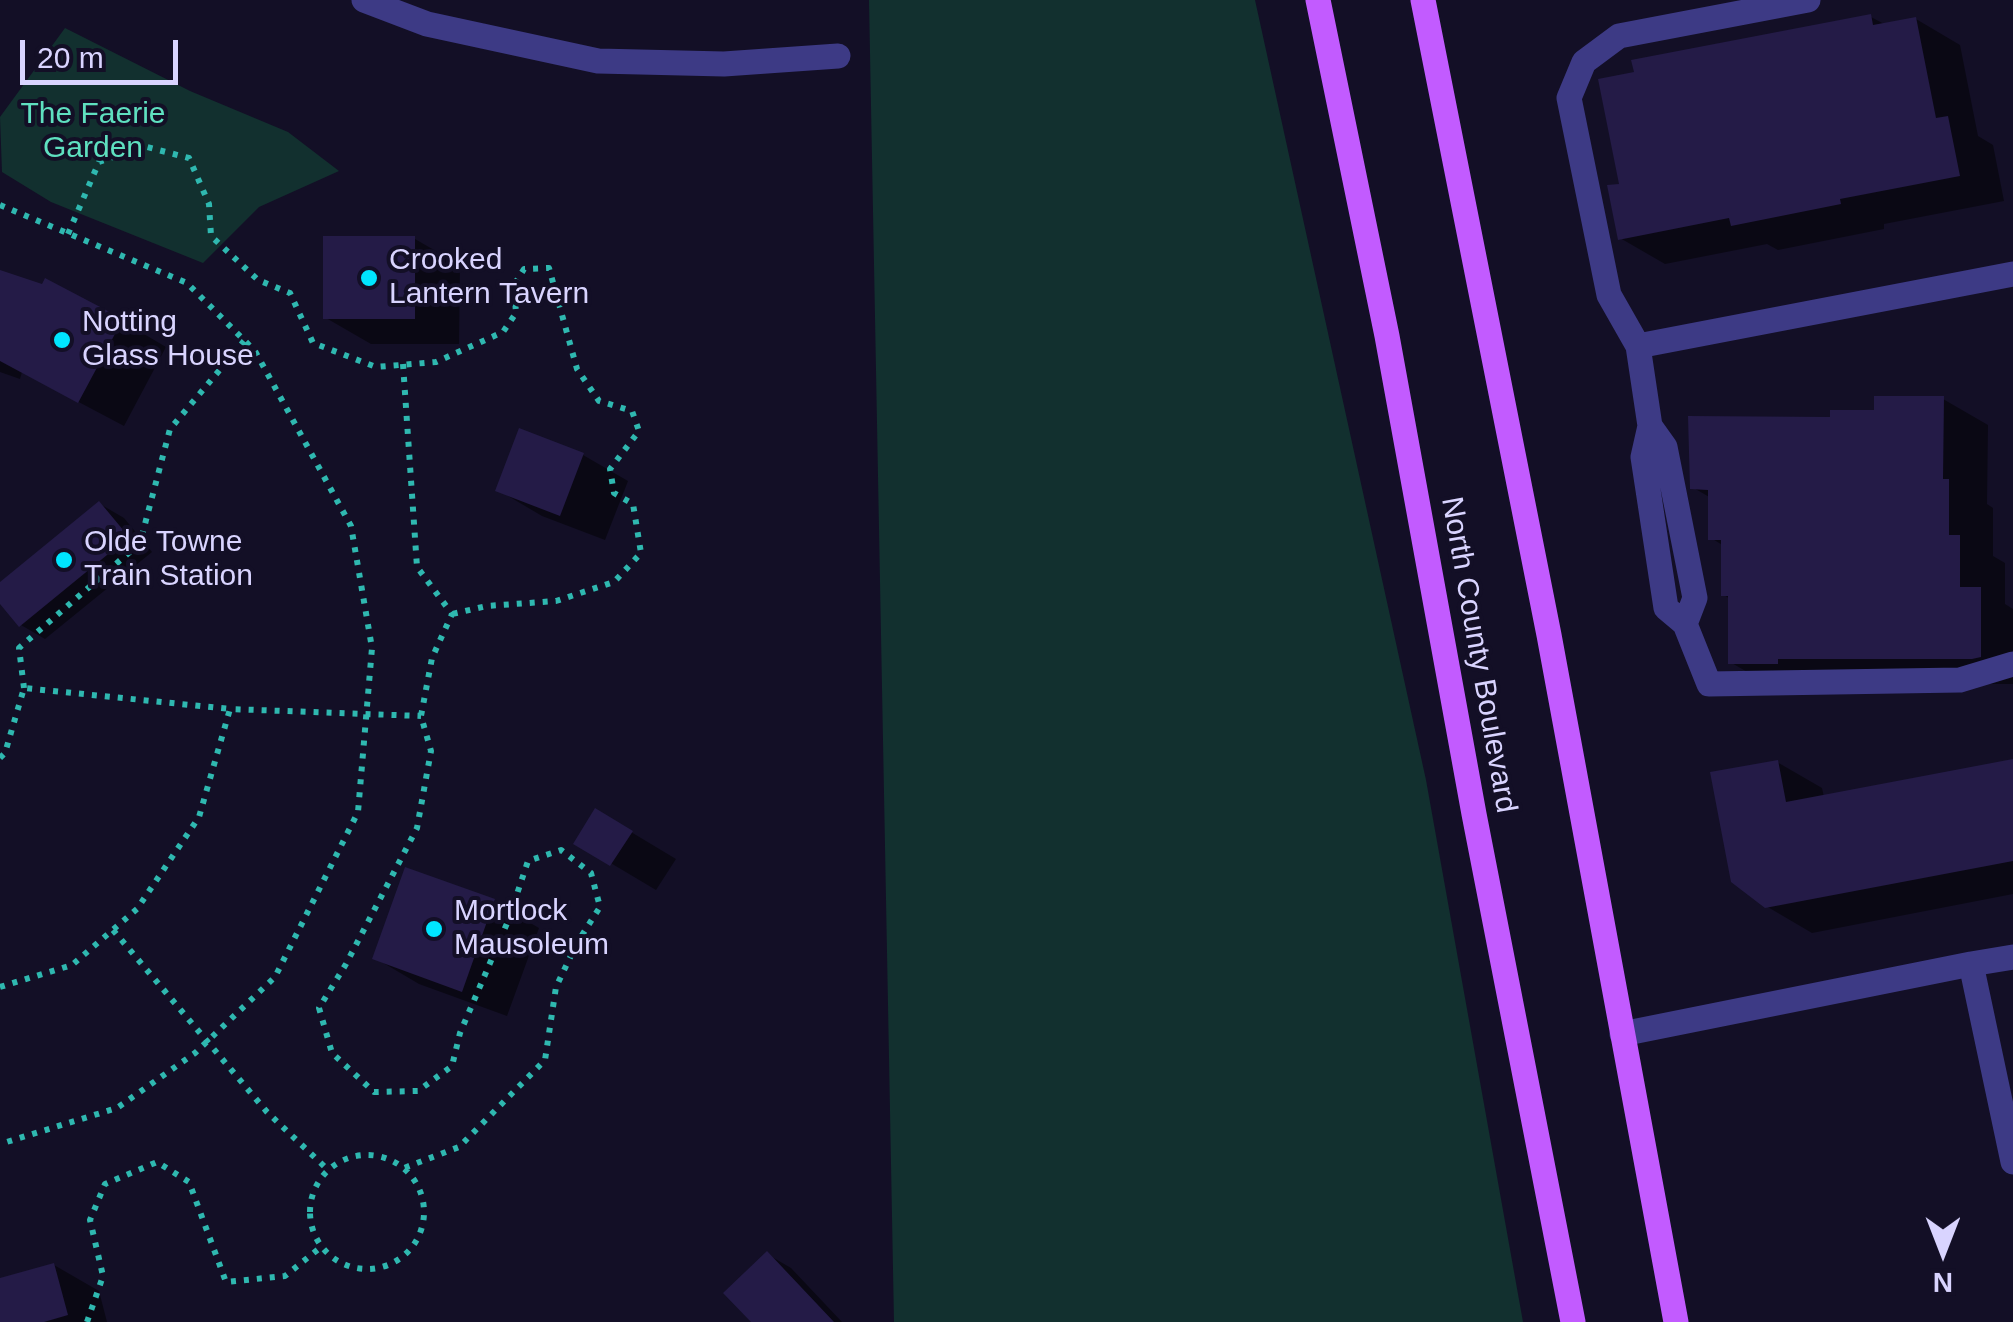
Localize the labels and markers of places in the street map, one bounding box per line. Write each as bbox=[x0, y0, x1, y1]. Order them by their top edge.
place label: Crooked Lantern Tavern bbox=[389, 243, 589, 314]
marker: Crooked Lantern Tavern bbox=[358, 267, 380, 289]
place label: Notting Glass House bbox=[82, 305, 254, 376]
marker: Notting Glass House bbox=[51, 329, 73, 351]
place label: Olde Towne Train Station bbox=[84, 525, 253, 596]
marker: Olde Towne Train Station bbox=[53, 549, 75, 571]
place label: Mortlock Mausoleum bbox=[454, 894, 609, 964]
marker: Mortlock Mausoleum bbox=[423, 918, 445, 940]

